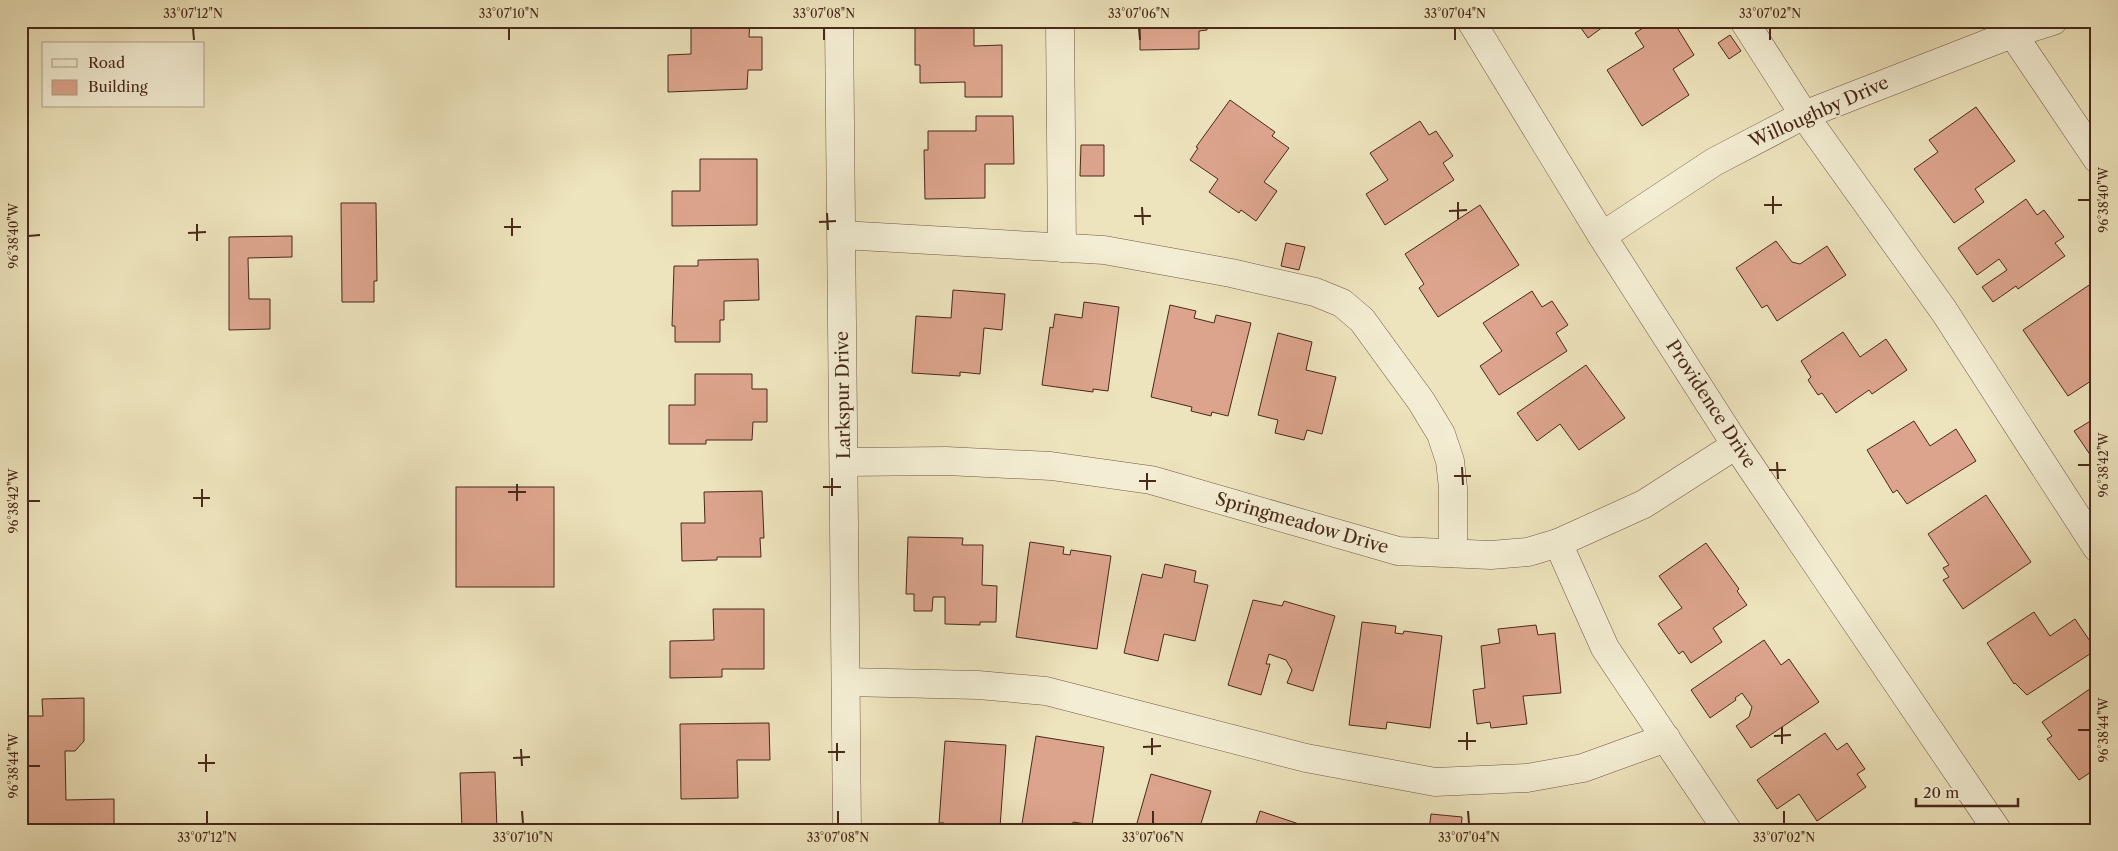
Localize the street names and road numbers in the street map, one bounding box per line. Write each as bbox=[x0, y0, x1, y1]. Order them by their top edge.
street label: Willoughby Drive bbox=[1745, 71, 1892, 153]
street label: Larkspur Drive bbox=[831, 331, 855, 459]
street label: Providence Drive bbox=[1661, 336, 1761, 472]
street label: Springmeadow Drive bbox=[1213, 488, 1391, 558]

